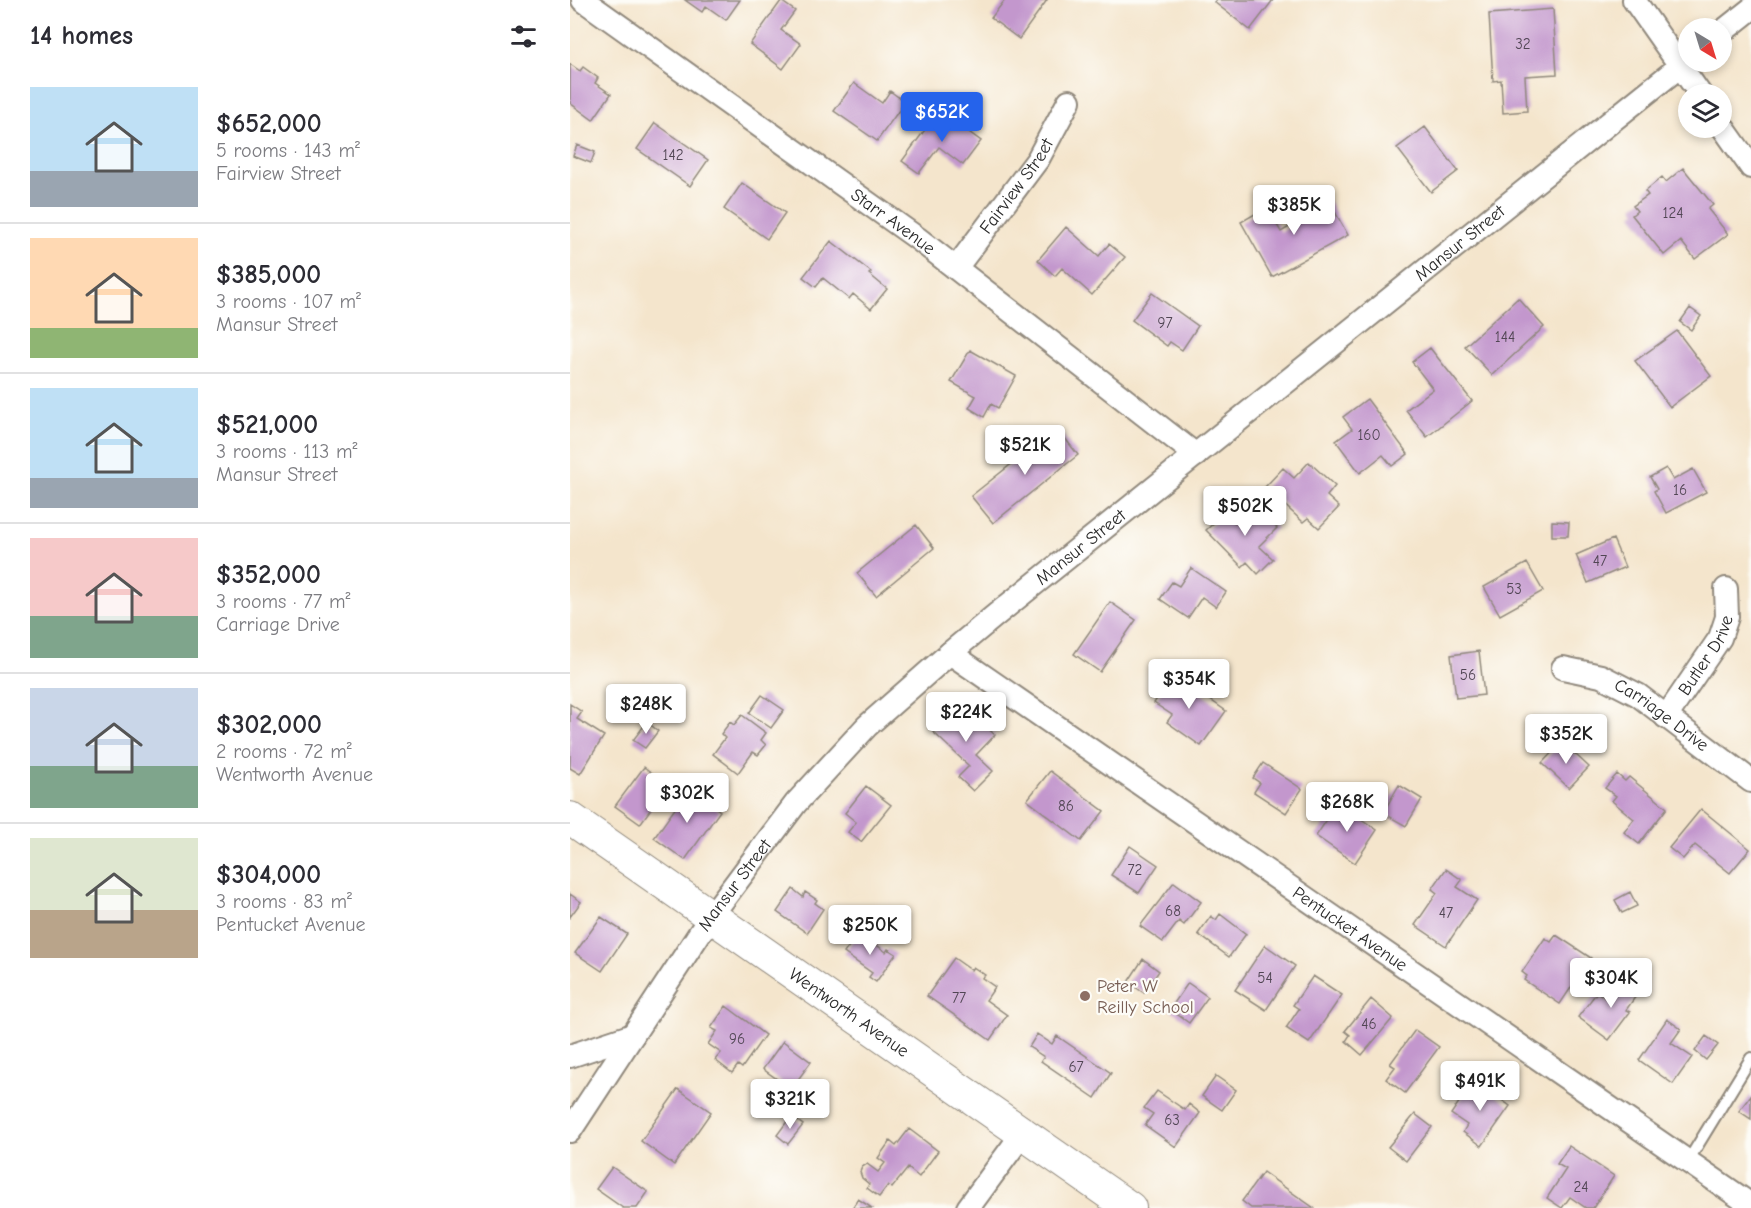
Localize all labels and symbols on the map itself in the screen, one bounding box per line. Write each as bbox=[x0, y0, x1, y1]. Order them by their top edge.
north arrow bbox=[1678, 18, 1732, 72]
house number: 32 bbox=[1515, 35, 1531, 53]
pin: $652K bbox=[900, 92, 984, 143]
street label: Fairview Street bbox=[975, 134, 1058, 238]
house number: 142 bbox=[662, 146, 684, 164]
street label: Starr Avenue bbox=[847, 184, 940, 259]
pin: $385K bbox=[1252, 185, 1336, 236]
street label: Mansur Street bbox=[1410, 200, 1510, 285]
house number: 124 bbox=[1663, 204, 1683, 222]
house number: 97 bbox=[1157, 314, 1173, 332]
house number: 144 bbox=[1495, 328, 1515, 346]
pin: $521K bbox=[983, 425, 1067, 476]
house number: 160 bbox=[1357, 426, 1381, 444]
house number: 16 bbox=[1673, 481, 1687, 499]
pin: $502K bbox=[1203, 486, 1287, 537]
street label: Mansur Street bbox=[1031, 504, 1130, 589]
house number: 47 bbox=[1593, 552, 1607, 570]
house number: 53 bbox=[1506, 580, 1522, 598]
street label: Butler Drive bbox=[1674, 612, 1737, 699]
pin: $354K bbox=[1147, 659, 1231, 710]
house number: 56 bbox=[1460, 666, 1476, 684]
street label: Carriage Drive bbox=[1611, 674, 1713, 756]
pin: $248K bbox=[604, 684, 688, 735]
pin: $224K bbox=[924, 692, 1008, 743]
pin: $352K bbox=[1524, 714, 1608, 765]
pin: $302K bbox=[645, 773, 729, 824]
pin: $268K bbox=[1305, 782, 1389, 833]
house number: 86 bbox=[1058, 797, 1074, 815]
street label: Mansur Street bbox=[694, 834, 776, 935]
house number: 72 bbox=[1128, 861, 1142, 879]
street label: Pentucket Avenue bbox=[1289, 882, 1412, 976]
house number: 68 bbox=[1165, 902, 1181, 920]
house number: 47 bbox=[1439, 904, 1453, 922]
pin: $250K bbox=[828, 905, 912, 956]
pin: $304K bbox=[1569, 958, 1653, 1009]
street label: Wentworth Avenue bbox=[785, 963, 913, 1061]
house number: 54 bbox=[1257, 969, 1273, 987]
place label: Peter W Reilly School bbox=[1097, 976, 1194, 1018]
house number: 77 bbox=[952, 989, 966, 1007]
marker: Peter W Reilly School bbox=[1078, 989, 1092, 1003]
house number: 46 bbox=[1361, 1015, 1377, 1033]
house number: 96 bbox=[729, 1030, 745, 1048]
house number: 67 bbox=[1068, 1058, 1084, 1076]
pin: $491K bbox=[1438, 1061, 1522, 1112]
pin: $321K bbox=[748, 1079, 832, 1130]
house number: 63 bbox=[1164, 1111, 1180, 1129]
house number: 24 bbox=[1573, 1178, 1589, 1196]

